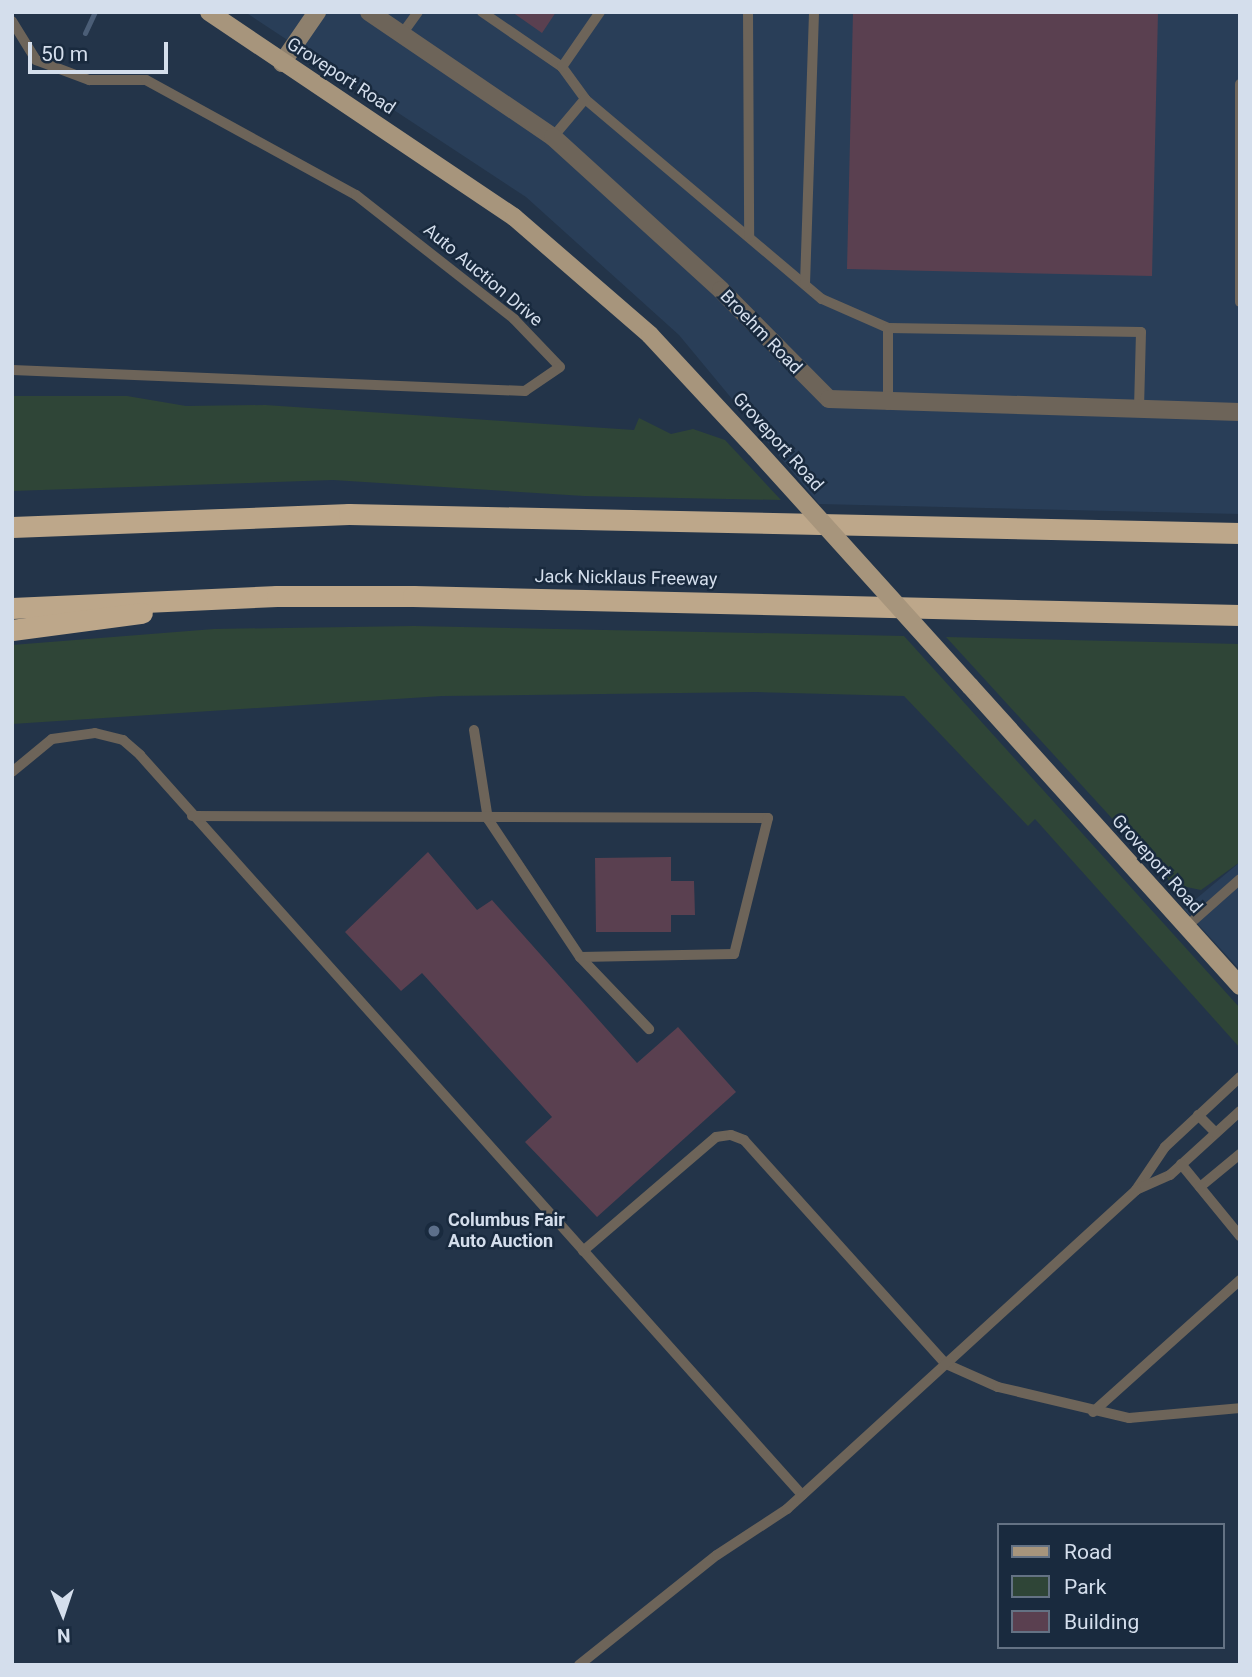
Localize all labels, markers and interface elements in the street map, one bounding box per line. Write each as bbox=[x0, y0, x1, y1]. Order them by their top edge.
scale bar bbox=[32, 28, 172, 72]
street label: Groveport Road bbox=[283, 33, 399, 119]
text: 50 m bbox=[41, 42, 88, 66]
street label: Auto Auction Drive bbox=[419, 219, 547, 331]
street label: Broehm Road bbox=[716, 286, 806, 378]
street label: Groveport Road bbox=[728, 388, 828, 496]
street label: Jack Nicklaus Freeway bbox=[534, 566, 718, 590]
street label: Groveport Road bbox=[1107, 810, 1207, 918]
place label: Columbus Fair Auto Auction bbox=[448, 1210, 565, 1252]
marker: Columbus Fair Auto Auction bbox=[426, 1223, 442, 1239]
legend bbox=[996, 1523, 1224, 1649]
text: Road bbox=[1064, 1540, 1112, 1564]
text: Park bbox=[1064, 1575, 1106, 1599]
north arrow bbox=[28, 1579, 98, 1649]
text: Building bbox=[1064, 1610, 1139, 1634]
text: N bbox=[57, 1624, 71, 1647]

